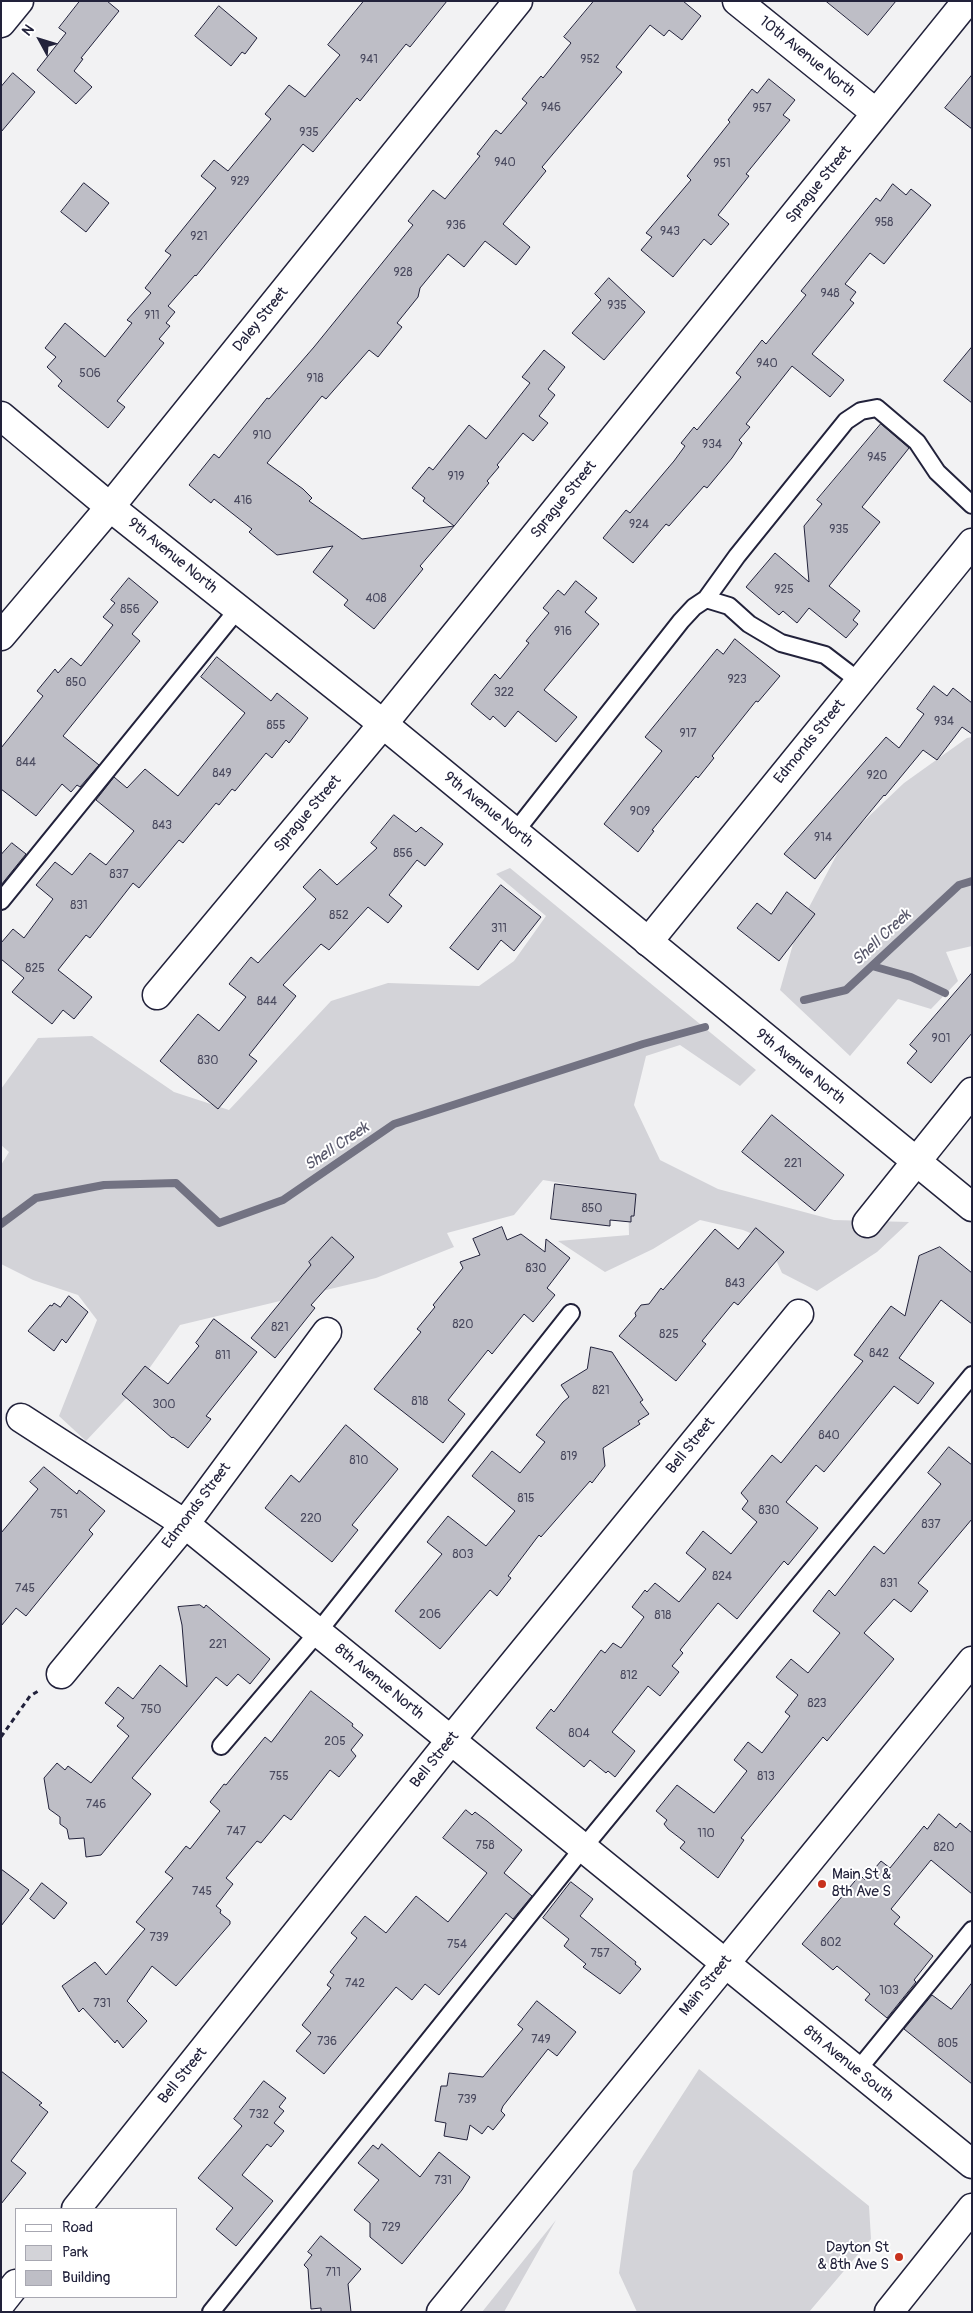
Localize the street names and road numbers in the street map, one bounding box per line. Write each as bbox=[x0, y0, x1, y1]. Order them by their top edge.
street label: 10th Avenue North bbox=[755, 13, 859, 101]
street label: Sprague Street bbox=[782, 143, 856, 227]
street label: Daley Street bbox=[230, 284, 292, 356]
street label: Sprague Street bbox=[527, 458, 601, 542]
street label: 9th Avenue North bbox=[124, 514, 220, 598]
street label: Edmonds Street bbox=[771, 696, 849, 788]
street label: 9th Avenue North bbox=[440, 768, 536, 852]
street label: Sprague Street bbox=[271, 772, 345, 856]
street label: 9th Avenue North bbox=[752, 1025, 848, 1109]
street label: Bell Street bbox=[663, 1414, 719, 1478]
street label: Edmonds Street bbox=[159, 1460, 235, 1552]
street label: 8th Avenue North bbox=[331, 1640, 427, 1724]
street label: Bell Street bbox=[407, 1728, 463, 1792]
street label: Main Street bbox=[676, 1952, 736, 2020]
street label: 8th Avenue South bbox=[799, 2022, 897, 2106]
street label: Bell Street bbox=[155, 2044, 211, 2108]

